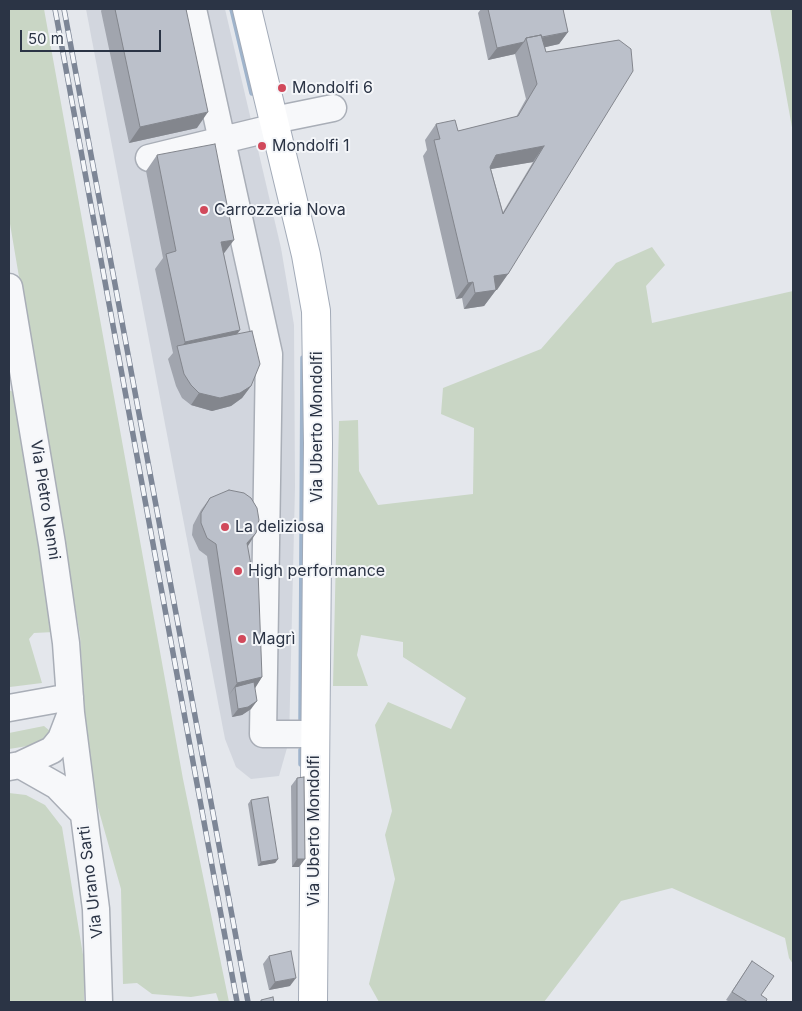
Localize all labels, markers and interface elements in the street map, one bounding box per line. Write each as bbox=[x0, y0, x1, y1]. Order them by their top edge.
scale bar bbox=[22, 20, 164, 52]
text: 50 m bbox=[28, 29, 64, 48]
place label: Mondolfi 6 bbox=[292, 78, 373, 98]
marker: Mondolfi 6 bbox=[276, 82, 288, 94]
place label: Mondolfi 1 bbox=[272, 136, 350, 156]
marker: Mondolfi 1 bbox=[256, 140, 268, 152]
place label: Carrozzeria Nova bbox=[214, 200, 346, 220]
marker: Carrozzeria Nova bbox=[198, 204, 210, 216]
street label: Via Uberto Mondolfi bbox=[307, 351, 327, 503]
street label: Via Pietro Nenni bbox=[26, 439, 64, 561]
place label: La deliziosa bbox=[235, 517, 324, 537]
marker: La deliziosa bbox=[219, 521, 231, 533]
place label: High performance bbox=[248, 561, 385, 581]
marker: High performance bbox=[232, 565, 244, 577]
place label: Magrì bbox=[252, 629, 295, 649]
marker: Magrì bbox=[236, 633, 248, 645]
street label: Via Uberto Mondolfi bbox=[304, 755, 324, 907]
street label: Via Urano Sarti bbox=[75, 825, 107, 939]

